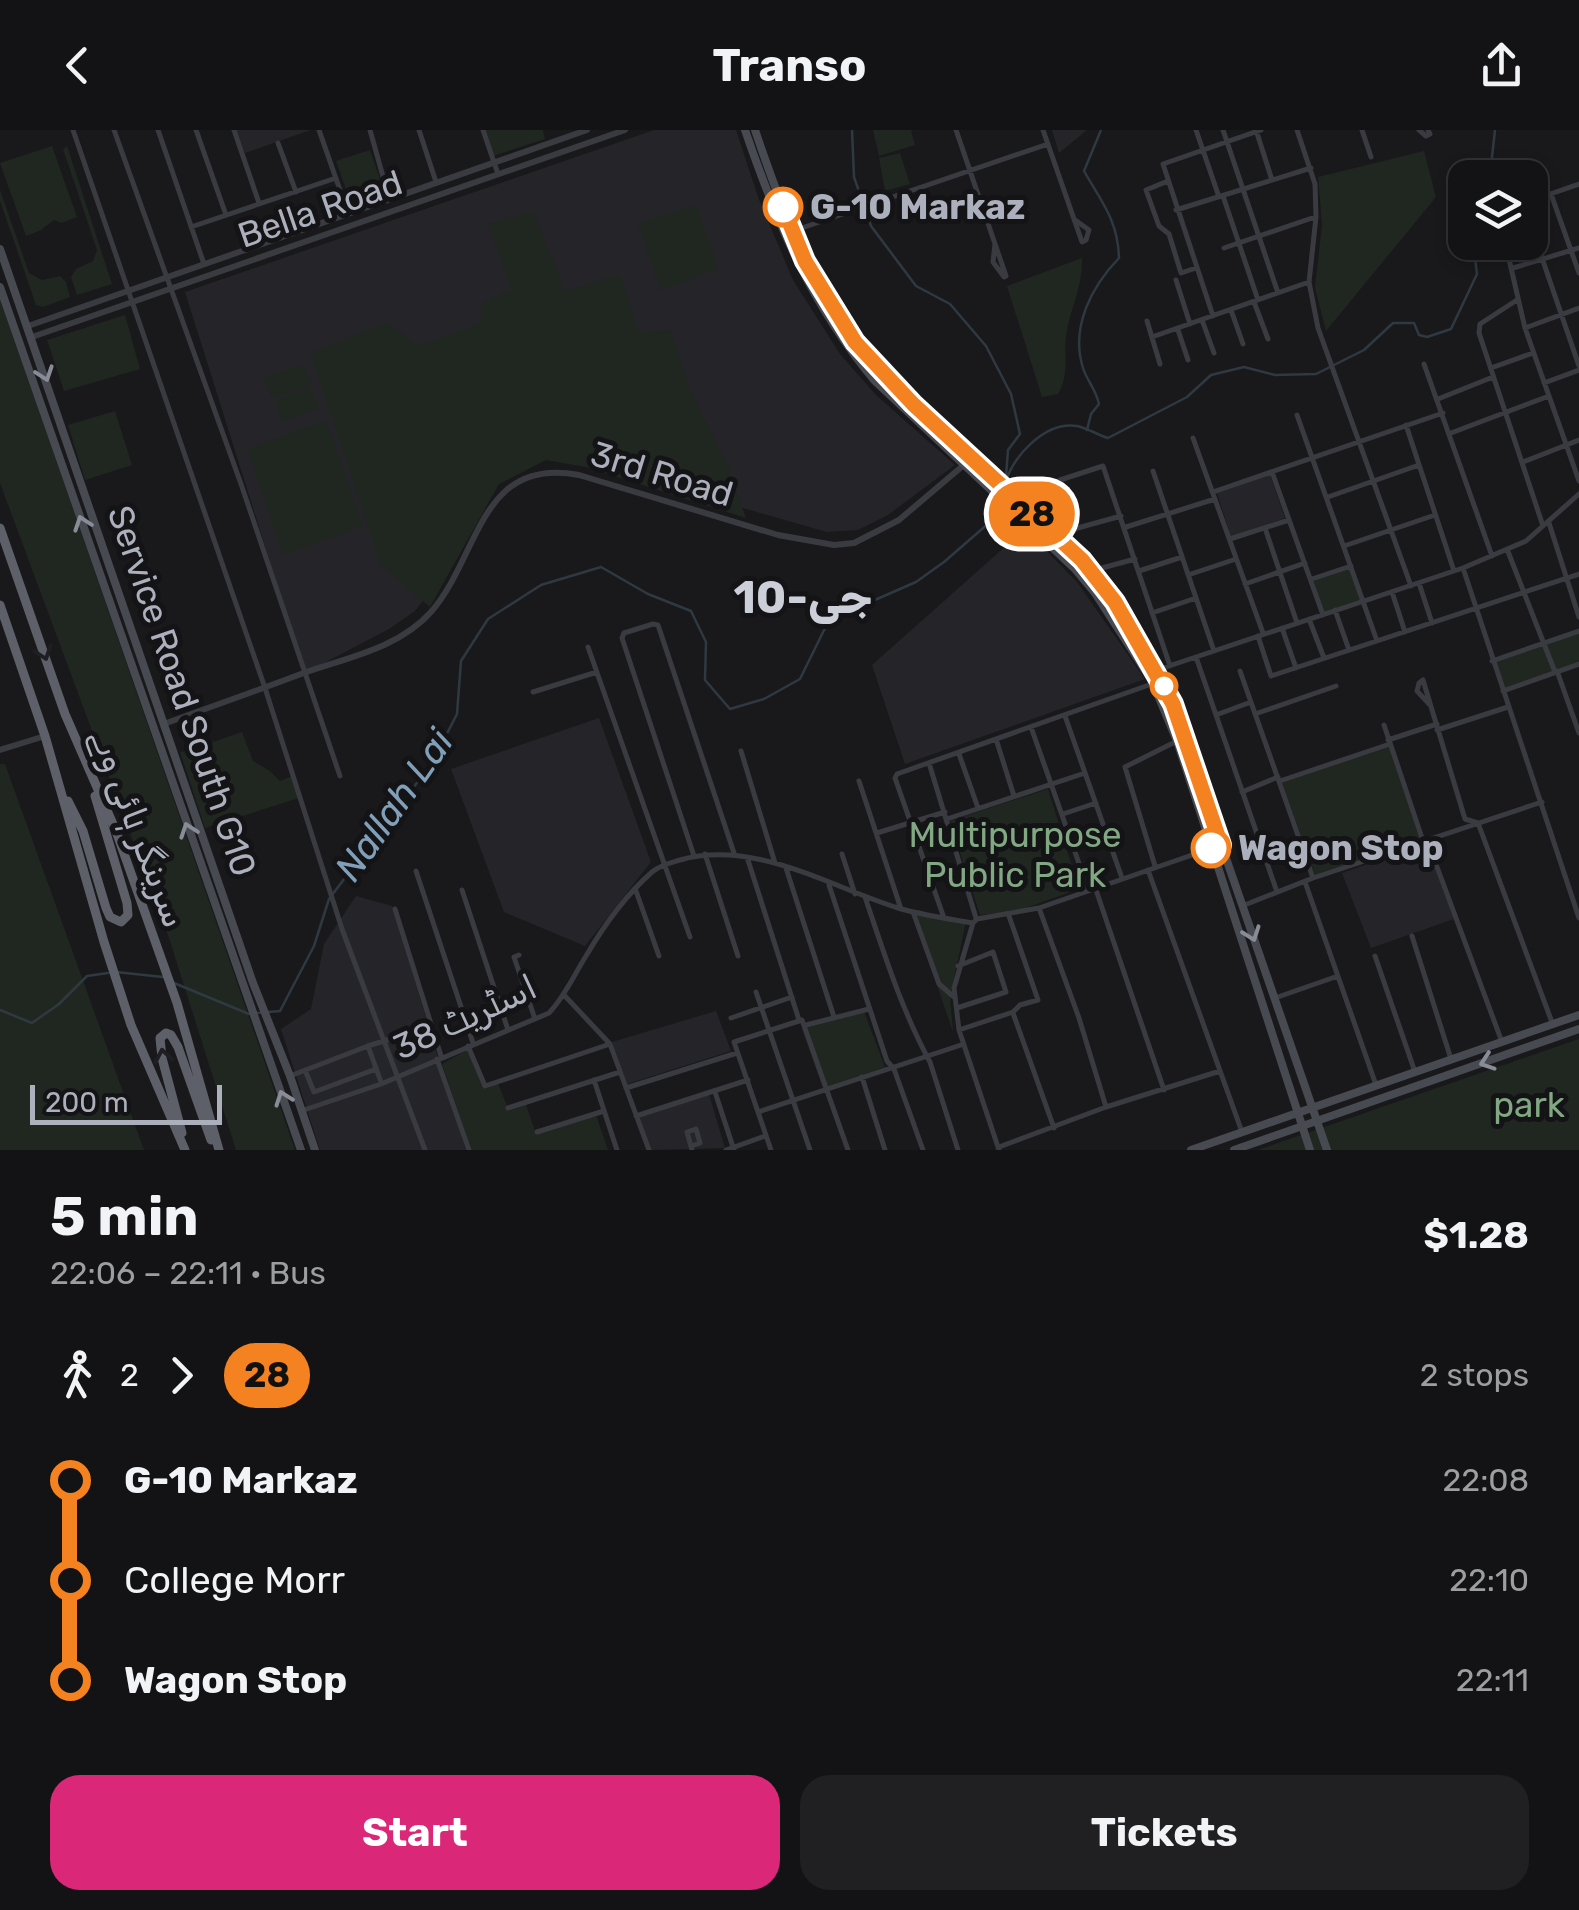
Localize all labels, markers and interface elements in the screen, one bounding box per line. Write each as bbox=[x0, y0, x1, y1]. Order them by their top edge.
icon: back bbox=[50, 38, 105, 93]
icon: share bbox=[1474, 38, 1529, 93]
text: Transo bbox=[713, 39, 866, 92]
map controls bbox=[1448, 160, 1548, 260]
button: layers bbox=[1448, 160, 1548, 260]
street label: Bella Road bbox=[232, 161, 408, 257]
place label: G-10 Markaz bbox=[810, 186, 1025, 228]
marker: G-10 Markaz bbox=[764, 188, 802, 226]
one-way arrow bbox=[33, 364, 53, 381]
street label: 3rd Road bbox=[586, 433, 738, 515]
line badge: 28 bbox=[987, 482, 1077, 546]
text: 28 bbox=[1009, 493, 1055, 535]
street label: Service Road South G10 bbox=[99, 500, 265, 882]
one-way arrow bbox=[74, 516, 94, 533]
district label: جی-10 bbox=[733, 571, 873, 624]
one-way arrow bbox=[32, 644, 53, 661]
unlabelled marker bbox=[1151, 673, 1177, 699]
water label: Nallah Lai bbox=[325, 720, 463, 890]
street label: سرینگر ہائی وے bbox=[80, 723, 196, 934]
park label: Multipurpose Public Park bbox=[908, 814, 1122, 896]
one-way arrow bbox=[180, 823, 200, 840]
place label: Wagon Stop bbox=[1238, 827, 1444, 869]
marker: Wagon Stop bbox=[1192, 829, 1230, 867]
one-way arrow bbox=[1240, 925, 1261, 942]
street label: اسٹریٹ 38 bbox=[387, 966, 543, 1068]
one-way arrow bbox=[153, 1048, 174, 1064]
one-way arrow bbox=[1479, 1050, 1496, 1070]
scale bar bbox=[30, 1080, 222, 1124]
park label: park bbox=[1493, 1084, 1565, 1126]
text: 200 m bbox=[45, 1086, 129, 1119]
one-way arrow bbox=[274, 1090, 295, 1107]
text: 5 min bbox=[50, 1184, 199, 1249]
text: $1.28 bbox=[1424, 1212, 1529, 1258]
text: 22:06 – 22:11 · Bus bbox=[50, 1254, 326, 1292]
icon: walk bbox=[50, 1348, 105, 1403]
icon: forward bbox=[154, 1348, 209, 1403]
text: 28 bbox=[244, 1354, 290, 1396]
text: 2 bbox=[120, 1356, 139, 1394]
text: 2 stops bbox=[1420, 1356, 1529, 1394]
text: G-10 Markaz bbox=[124, 1457, 358, 1503]
text: 22:08 bbox=[1443, 1461, 1529, 1499]
text: College Morr bbox=[124, 1557, 345, 1603]
text: 22:10 bbox=[1449, 1561, 1529, 1599]
text: Wagon Stop bbox=[124, 1657, 347, 1703]
text: 22:11 bbox=[1456, 1661, 1529, 1699]
button: Start bbox=[50, 1775, 780, 1890]
button: Tickets bbox=[800, 1775, 1529, 1890]

